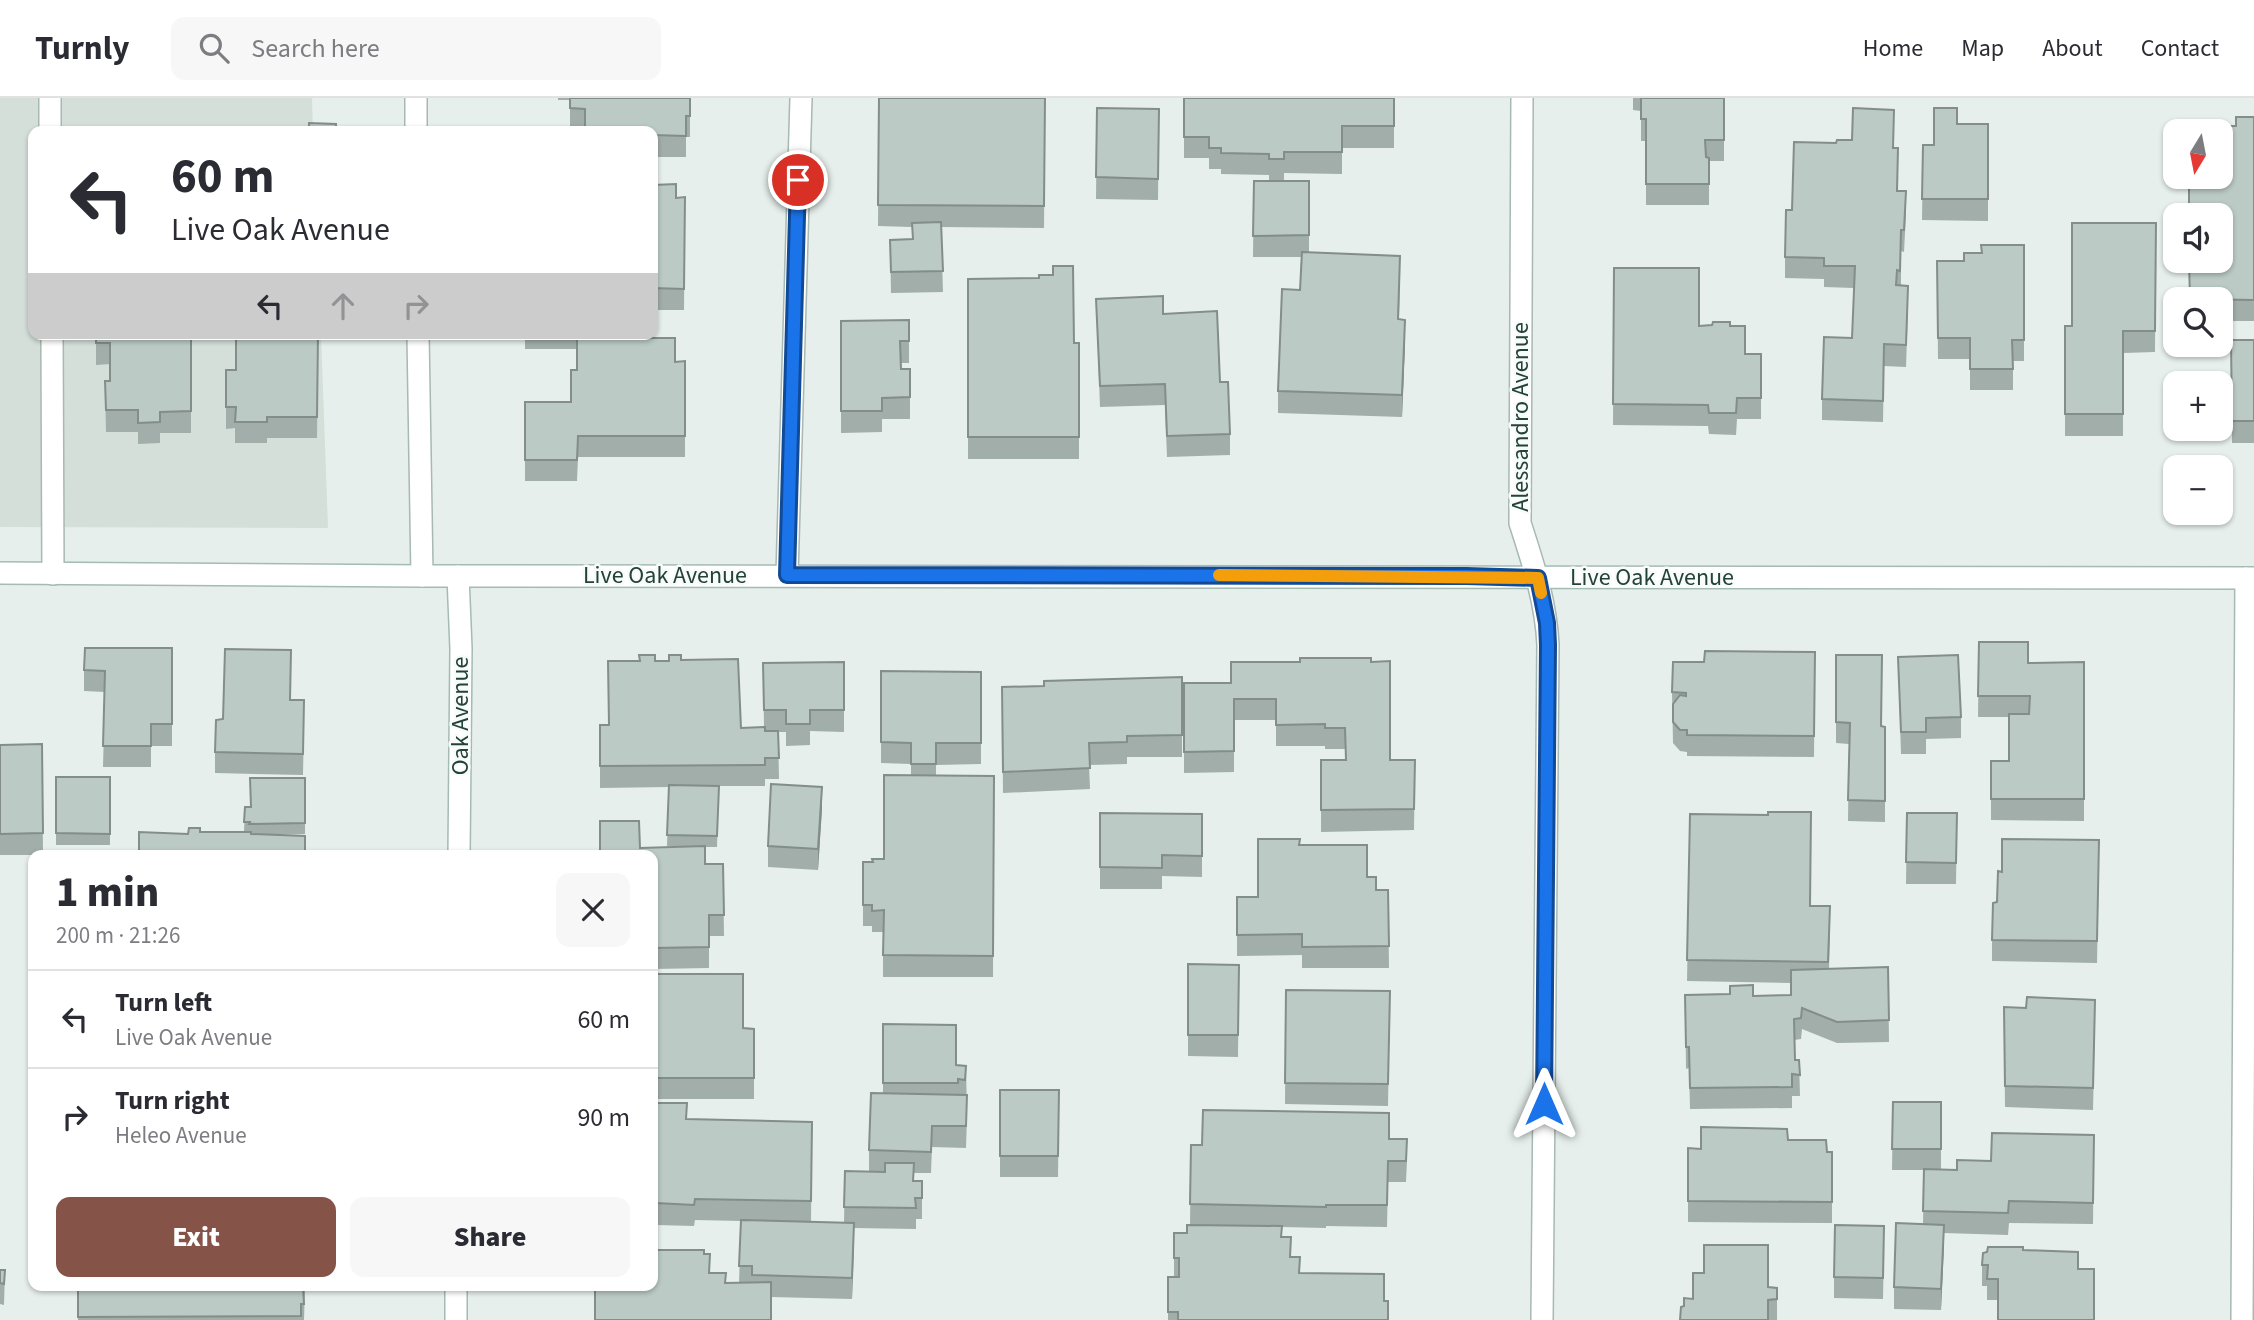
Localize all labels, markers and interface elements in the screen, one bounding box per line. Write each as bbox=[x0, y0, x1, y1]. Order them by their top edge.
search box bbox=[171, 17, 661, 80]
text: Turnly bbox=[35, 25, 129, 72]
icon: search bbox=[195, 29, 233, 67]
text: Search here bbox=[251, 30, 380, 67]
text: Home bbox=[1863, 31, 1923, 66]
text: Map bbox=[1961, 31, 2004, 66]
text: About bbox=[2042, 31, 2103, 66]
text: Contact bbox=[2141, 31, 2219, 66]
north arrow bbox=[2163, 119, 2233, 189]
map controls bbox=[2163, 119, 2233, 525]
text: 60 m bbox=[171, 142, 275, 212]
pin bbox=[768, 150, 828, 210]
icon: left bbox=[56, 154, 147, 245]
icon: arrive bbox=[779, 161, 817, 199]
button: sound bbox=[2163, 203, 2233, 273]
text: Live Oak Avenue bbox=[171, 207, 390, 253]
icon: left bbox=[251, 287, 289, 325]
icon: ahead bbox=[324, 287, 362, 325]
icon: right bbox=[397, 287, 435, 325]
button: search bbox=[2163, 287, 2233, 357]
street label: Alessandro Avenue bbox=[1503, 322, 1538, 512]
button: + bbox=[2163, 371, 2233, 441]
button: − bbox=[2163, 455, 2233, 525]
street label: Live Oak Avenue bbox=[583, 558, 747, 593]
street label: Live Oak Avenue bbox=[1570, 560, 1734, 595]
street label: Oak Avenue bbox=[443, 657, 478, 775]
text: 1 min bbox=[56, 863, 159, 923]
button: close bbox=[556, 873, 630, 947]
text: 200 m · 21:26 bbox=[56, 919, 180, 952]
text: Turn left bbox=[115, 984, 212, 1021]
icon: left bbox=[56, 1000, 94, 1038]
text: 60 m bbox=[577, 1001, 630, 1038]
text: Live Oak Avenue bbox=[115, 1021, 272, 1054]
position arrow bbox=[1507, 1067, 1581, 1141]
text: Turn right bbox=[115, 1082, 230, 1119]
icon: right bbox=[56, 1098, 94, 1136]
text: 90 m bbox=[577, 1099, 630, 1136]
text: Heleo Avenue bbox=[115, 1119, 247, 1152]
button: Exit bbox=[56, 1197, 336, 1277]
button: Share bbox=[350, 1197, 630, 1277]

